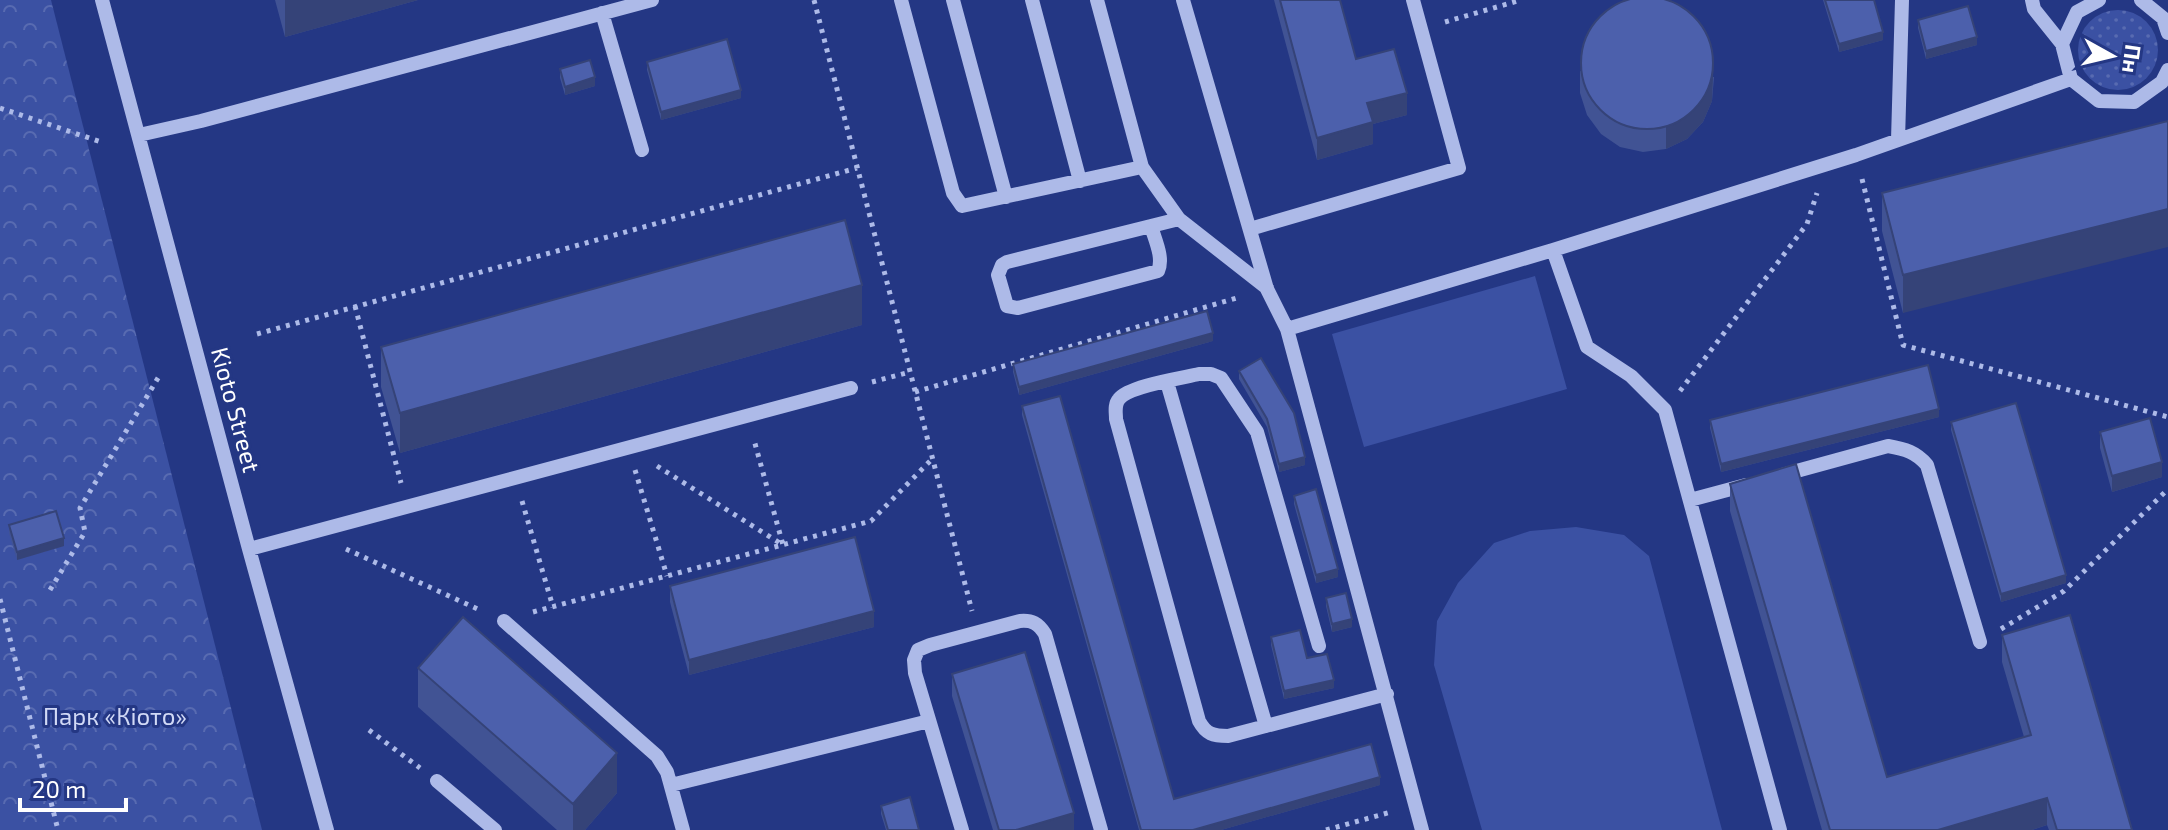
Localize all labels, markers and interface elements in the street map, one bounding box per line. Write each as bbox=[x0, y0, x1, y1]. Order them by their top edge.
north arrow bbox=[2072, 16, 2152, 96]
text: Пн bbox=[2118, 43, 2148, 75]
street label: Kioto Street bbox=[206, 344, 267, 475]
park label: Парк «Кіото» bbox=[43, 701, 187, 730]
scale bar bbox=[20, 762, 126, 812]
text: 20 m bbox=[32, 774, 86, 803]

